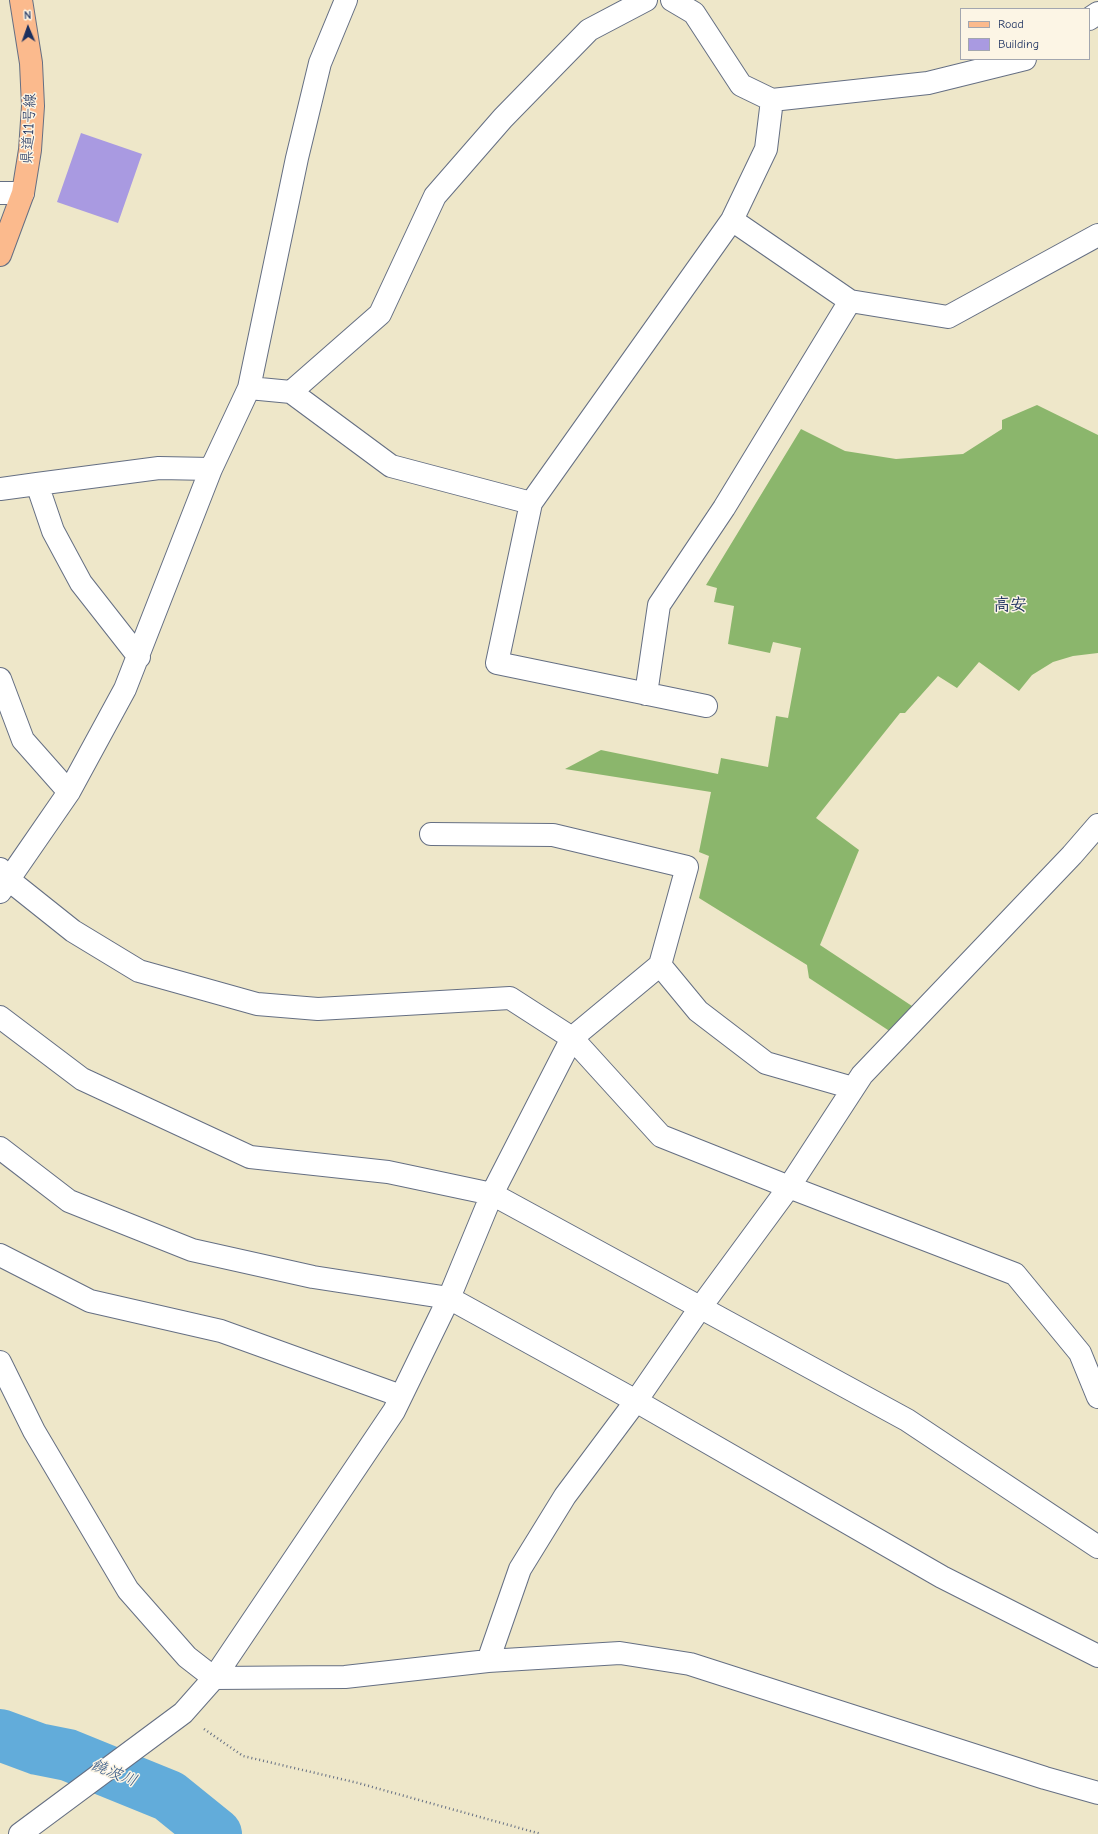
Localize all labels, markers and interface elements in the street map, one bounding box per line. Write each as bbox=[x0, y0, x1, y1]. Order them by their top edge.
north arrow bbox=[8, 8, 48, 48]
legend bbox=[960, 8, 1090, 60]
text: N bbox=[24, 9, 31, 22]
text: Road bbox=[998, 17, 1024, 31]
text: Building bbox=[998, 37, 1039, 51]
street label: 県道11号線 bbox=[18, 93, 40, 165]
district label: 高安 bbox=[993, 595, 1027, 615]
water label: 饒波川 bbox=[88, 1755, 140, 1791]

